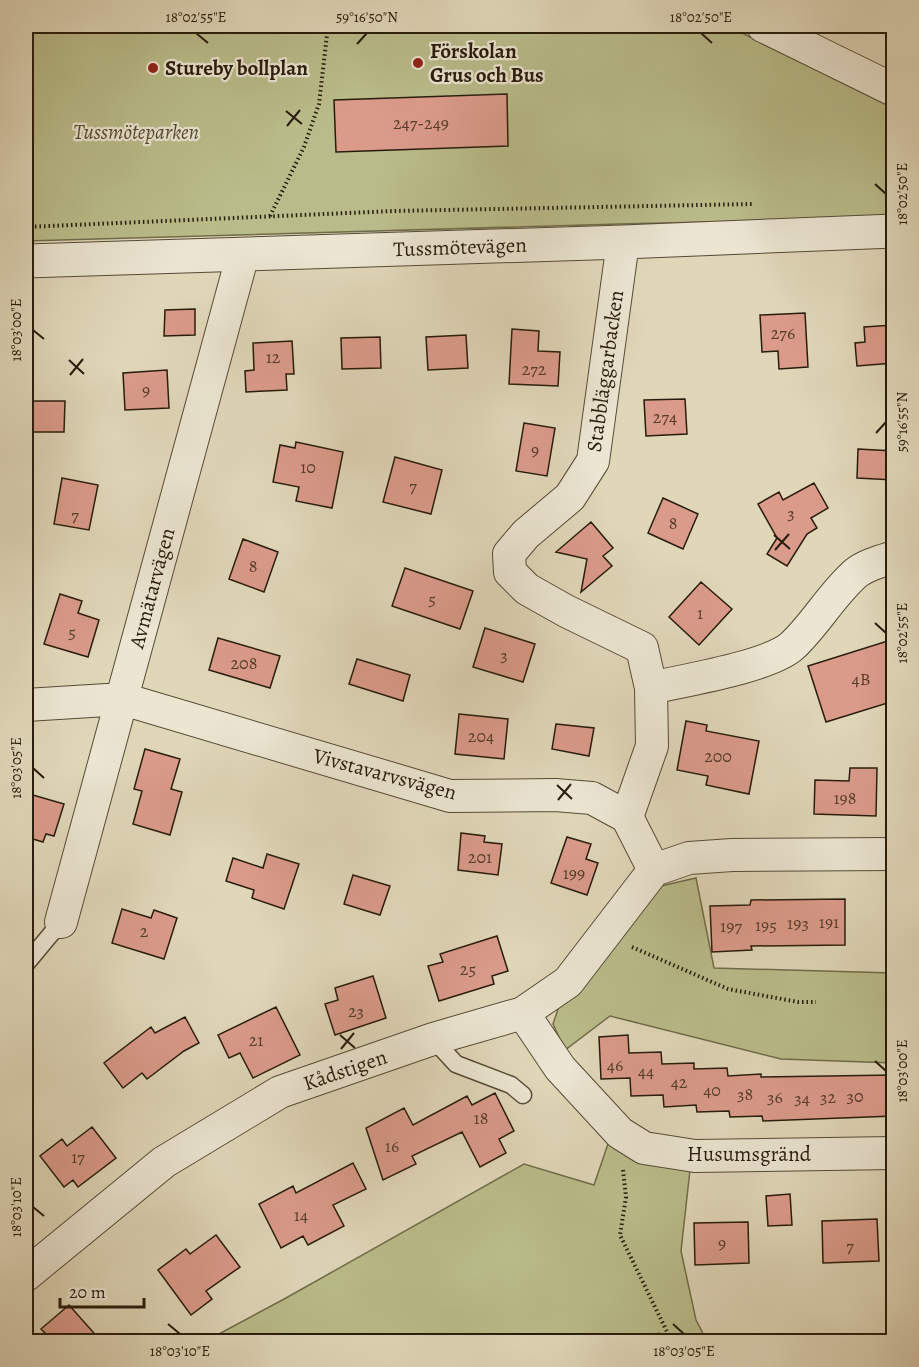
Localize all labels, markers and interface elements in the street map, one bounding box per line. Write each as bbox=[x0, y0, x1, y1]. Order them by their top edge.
text: 18°02'55"E bbox=[166, 7, 226, 27]
text: 59°16'50"N bbox=[336, 7, 398, 27]
text: 18°02'50"E bbox=[670, 7, 732, 27]
place label: Förskolan Grus och Bus bbox=[430, 37, 544, 89]
place label: Stureby bollplan bbox=[165, 54, 308, 82]
marker: Förskolan Grus och Bus bbox=[411, 56, 425, 70]
marker: Stureby bollplan bbox=[146, 61, 160, 75]
house number: 247-249 bbox=[393, 111, 449, 135]
park label: Tussmöteparken bbox=[73, 118, 199, 146]
text: 18°02'50"E bbox=[892, 163, 912, 225]
street label: Tussmötevägen bbox=[393, 231, 527, 263]
street label: Stabbläggarbacken bbox=[580, 288, 630, 454]
text: 18°03'00"E bbox=[6, 298, 26, 362]
house number: 276 bbox=[771, 321, 795, 345]
house number: 12 bbox=[266, 345, 281, 369]
house number: 272 bbox=[522, 357, 547, 381]
house number: 9 bbox=[142, 378, 150, 402]
text: 59°16'55"N bbox=[892, 391, 912, 452]
house number: 274 bbox=[653, 405, 677, 429]
house number: 9 bbox=[531, 438, 539, 462]
house number: 10 bbox=[300, 455, 316, 479]
house number: 7 bbox=[409, 474, 417, 498]
house number: 3 bbox=[787, 501, 795, 525]
house number: 7 bbox=[71, 503, 79, 527]
house number: 8 bbox=[669, 511, 677, 535]
street label: Avmätarvägen bbox=[122, 525, 182, 652]
house number: 8 bbox=[249, 554, 257, 578]
house number: 5 bbox=[428, 587, 436, 611]
house number: 1 bbox=[697, 601, 703, 625]
text: 18°02'55"E bbox=[892, 603, 912, 663]
house number: 5 bbox=[68, 620, 76, 644]
house number: 3 bbox=[500, 643, 508, 667]
house number: 208 bbox=[231, 651, 257, 675]
house number: 4B bbox=[852, 667, 870, 691]
house number: 204 bbox=[468, 724, 494, 748]
text: 18°03'05"E bbox=[6, 737, 26, 799]
street label: Vivstavarvsvägen bbox=[309, 741, 460, 807]
house number: 200 bbox=[704, 744, 732, 768]
house number: 198 bbox=[833, 786, 857, 810]
house number: 201 bbox=[468, 845, 492, 869]
house number: 199 bbox=[563, 861, 585, 885]
house number: 191 bbox=[819, 910, 839, 934]
house number: 193 bbox=[787, 911, 809, 935]
house number: 195 bbox=[755, 913, 777, 937]
house number: 197 bbox=[720, 914, 742, 938]
house number: 2 bbox=[140, 919, 149, 943]
house number: 25 bbox=[460, 957, 476, 981]
house number: 23 bbox=[348, 999, 364, 1023]
house number: 21 bbox=[249, 1028, 263, 1052]
text: 18°03'00"E bbox=[892, 1039, 912, 1103]
street label: Kådstigen bbox=[299, 1043, 391, 1097]
house number: 46 bbox=[607, 1053, 623, 1077]
house number: 44 bbox=[638, 1059, 654, 1083]
house number: 42 bbox=[671, 1070, 688, 1094]
house number: 40 bbox=[703, 1078, 721, 1102]
house number: 38 bbox=[737, 1082, 753, 1106]
house number: 30 bbox=[846, 1084, 864, 1108]
house number: 36 bbox=[767, 1085, 783, 1109]
house number: 32 bbox=[820, 1085, 836, 1109]
house number: 34 bbox=[794, 1086, 810, 1110]
house number: 18 bbox=[474, 1106, 488, 1130]
house number: 16 bbox=[385, 1134, 399, 1158]
street label: Husumsgränd bbox=[687, 1140, 812, 1168]
house number: 17 bbox=[71, 1145, 85, 1169]
text: 18°03'10"E bbox=[6, 1177, 26, 1237]
house number: 14 bbox=[294, 1203, 308, 1227]
house number: 9 bbox=[718, 1231, 726, 1255]
house number: 7 bbox=[846, 1234, 854, 1258]
scale bar bbox=[60, 1271, 144, 1309]
text: 20 m bbox=[69, 1280, 106, 1304]
text: 18°03'10"E bbox=[150, 1341, 210, 1361]
text: 18°03'05"E bbox=[653, 1341, 715, 1361]

